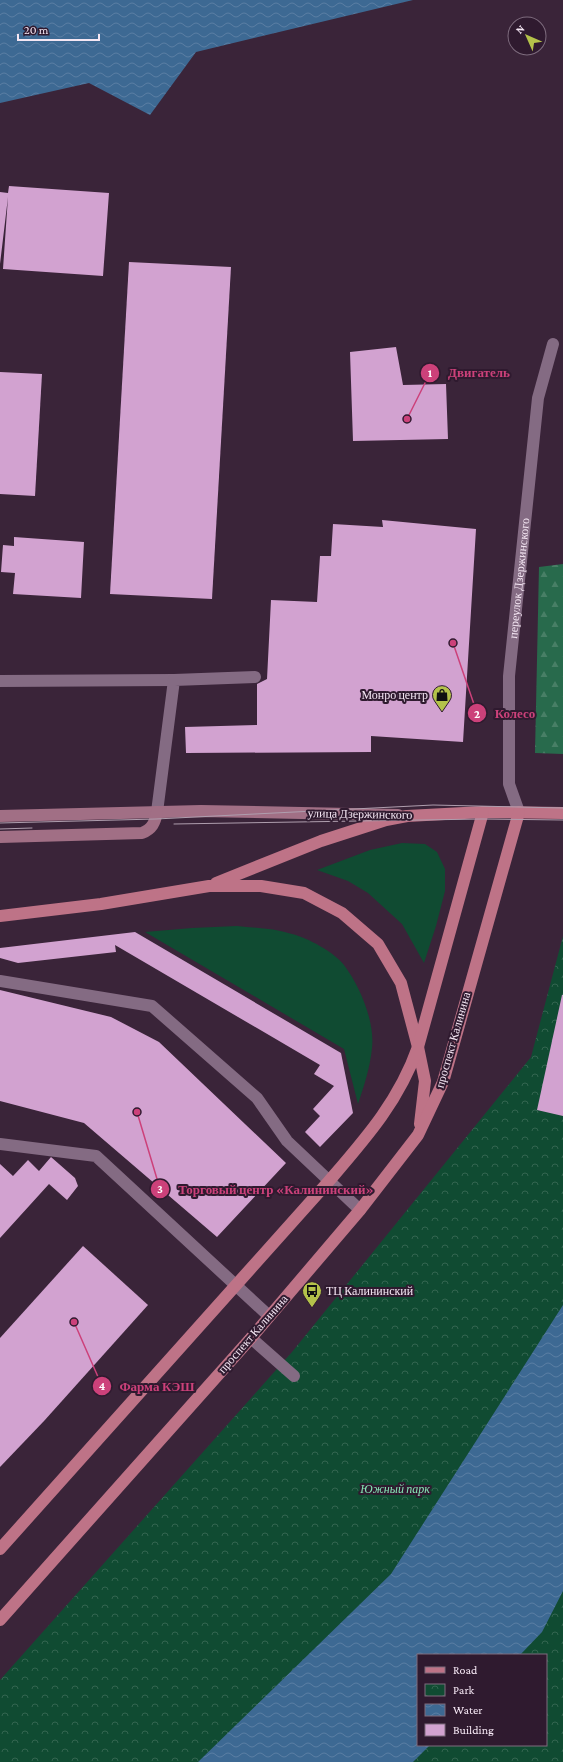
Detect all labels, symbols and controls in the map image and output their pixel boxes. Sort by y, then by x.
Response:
scale bar [18,16,99,42]
north arrow [507,16,547,56]
text: N [513,22,527,36]
text: 20 m [24,23,49,37]
callout: Двигатель [420,360,518,385]
text: Двигатель [448,365,510,380]
text: 1 [428,366,433,380]
street label: переулок Дзержинского [506,517,532,639]
shop icon: Монро центр [431,684,453,712]
place label: Монро центр [361,688,428,702]
callout: Колесо [467,701,543,726]
text: Колесо [495,706,535,721]
text: 2 [474,707,480,721]
street label: улица Дзержинского [308,806,412,822]
street label: проспект Калинина [433,990,474,1090]
callout: Торговый центр «Калининский» [150,1177,381,1202]
text: 3 [157,1182,163,1196]
text: Торговый центр «Калининский» [178,1182,374,1197]
bus stop icon: ТЦ Калининский [301,1280,323,1308]
place label: ТЦ Калининский [326,1284,414,1298]
street label: проспект Калинина [215,1291,291,1376]
callout: Фарма КЭШ [92,1374,203,1399]
text: 4 [99,1379,106,1393]
text: Фарма КЭШ [119,1379,195,1394]
park label: Южный парк [359,1482,430,1496]
legend [417,1654,547,1746]
text: Road [453,1663,478,1677]
text: Park [453,1683,475,1697]
text: Water [453,1703,483,1717]
text: Building [453,1723,494,1737]

